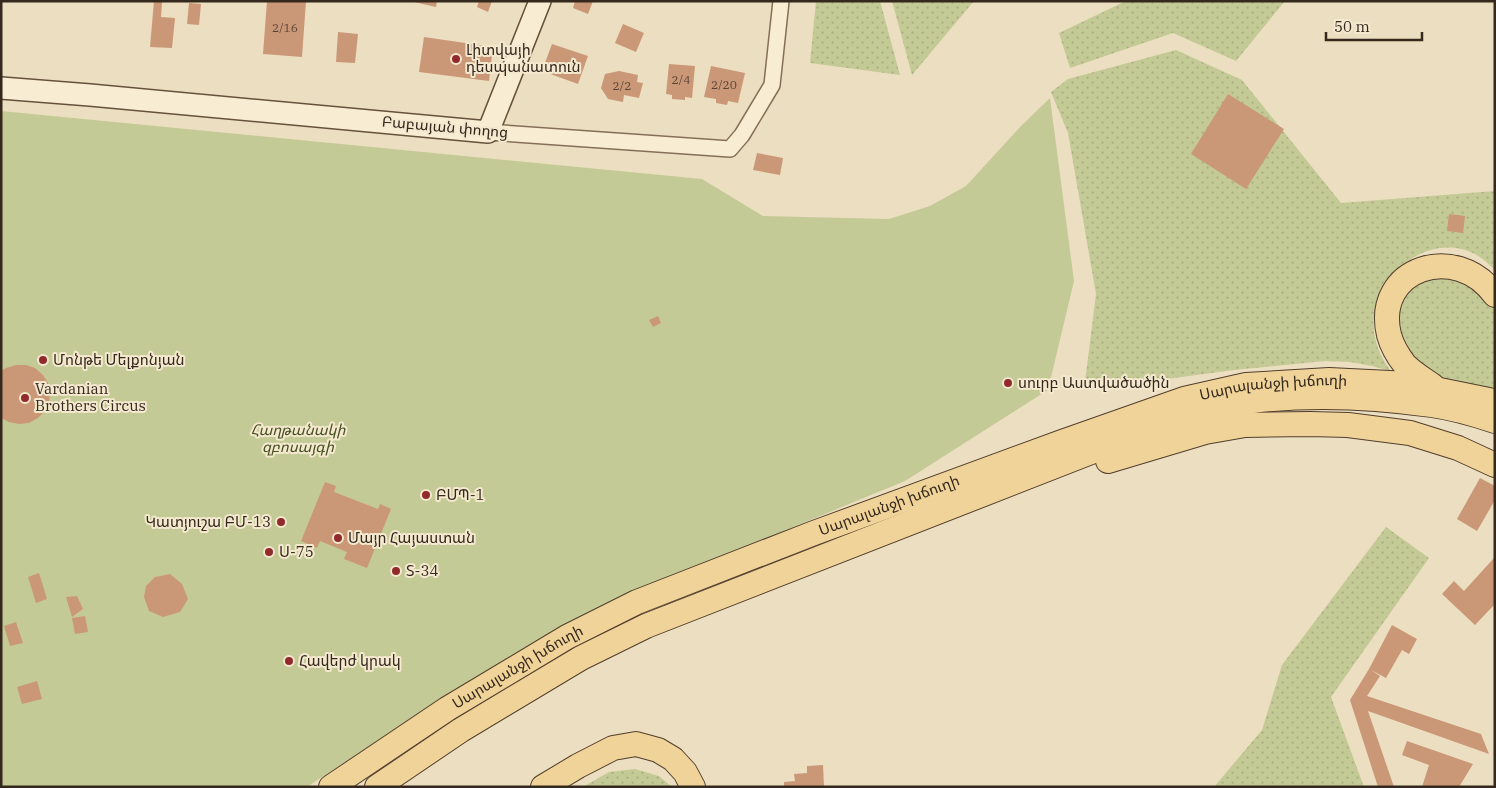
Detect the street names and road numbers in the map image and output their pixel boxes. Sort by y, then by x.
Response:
street label: Բաբայան փողոց [381,112,509,141]
street label: Սարալանջի խճուղի [1197,370,1348,404]
street label: Սարալանջի խճուղի [816,470,962,540]
street label: Սարալանջի խճուղի [449,621,586,713]

